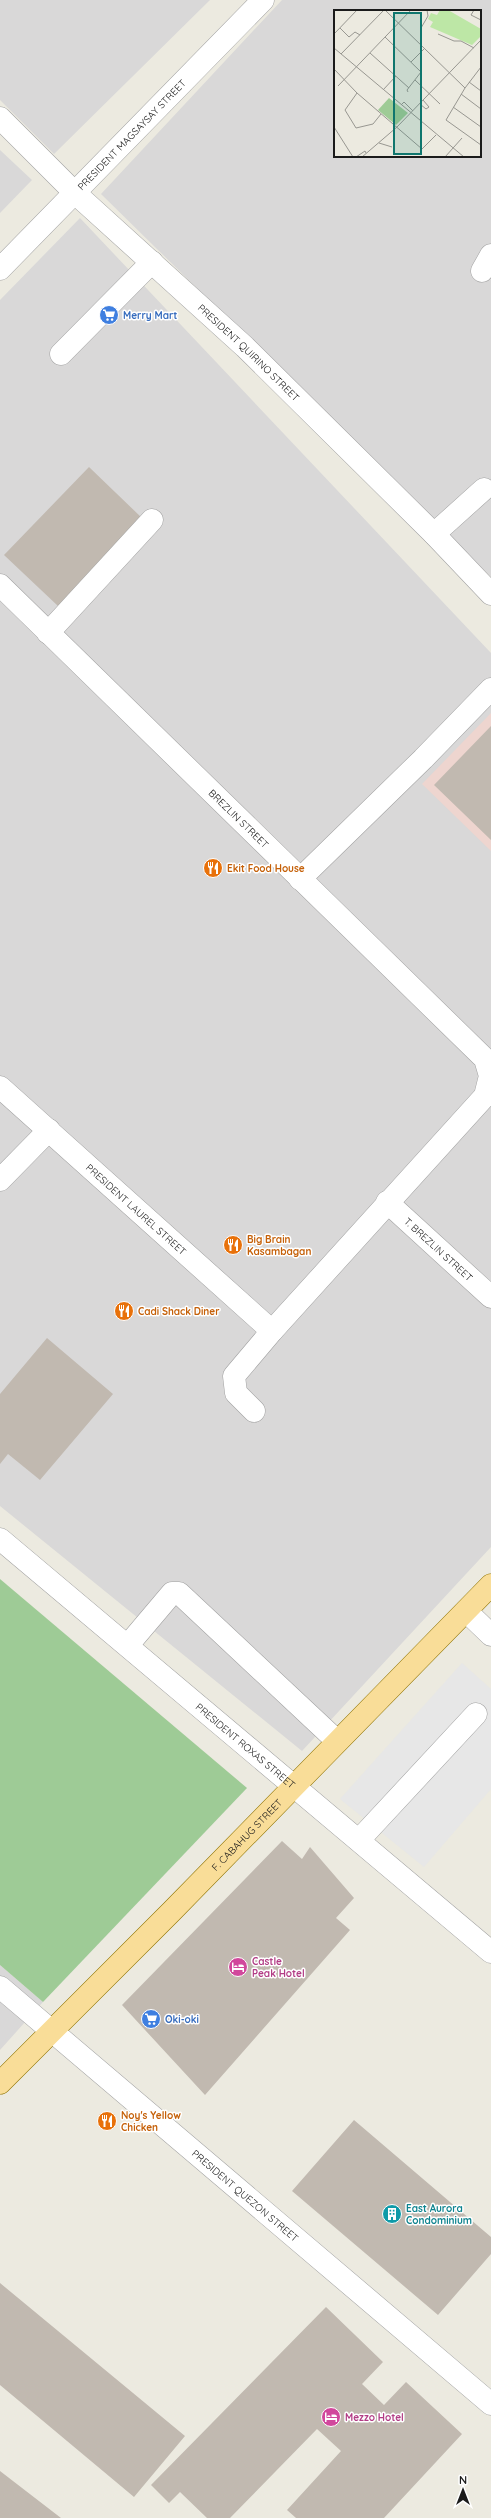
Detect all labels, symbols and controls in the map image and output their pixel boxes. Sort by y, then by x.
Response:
inset map [334,10,481,157]
street label: PRESIDENT MAGSAYSAY STREET [75,77,189,193]
street label: PRESIDENT QUIRINO STREET [195,301,302,404]
supermarket icon: Merry Mart [98,304,120,326]
place label: Merry Mart [123,309,177,322]
street label: BREZLIN STREET [206,787,271,851]
restaurant icon: Ekit Food House [202,857,224,879]
place label: Ekit Food House [227,862,305,875]
street label: PRESIDENT LAUREL STREET [83,1161,189,1258]
street label: T. BREZLIN STREET [401,1215,475,1284]
place label: Big Brain Kasambagan [247,1233,311,1258]
restaurant icon: Big Brain Kasambagan [222,1234,244,1256]
restaurant icon: Cadi Shack Diner [113,1300,135,1322]
place label: Cadi Shack Diner [138,1305,220,1318]
street label: PRESIDENT ROXAS STREET [193,1700,298,1792]
street label: F. CABAHUG STREET [209,1796,285,1874]
place label: Castle Peak Hotel [252,1955,305,1980]
hotel icon: Castle Peak Hotel [227,1956,249,1978]
supermarket icon: Oki-oki [140,2008,162,2030]
place label: Oki-oki [165,2013,199,2026]
place label: Noy's Yellow Chicken [121,2109,181,2134]
restaurant icon: Noy's Yellow Chicken [96,2110,118,2132]
street label: PRESIDENT QUEZON STREET [189,2147,301,2245]
place label: East Aurora Condominium [406,2202,472,2227]
building icon: East Aurora Condominium [381,2203,403,2225]
hotel icon: Mezzo Hotel [320,2406,342,2428]
place label: Mezzo Hotel [345,2411,404,2424]
north arrow [443,2470,483,2510]
text: N [459,2473,467,2487]

